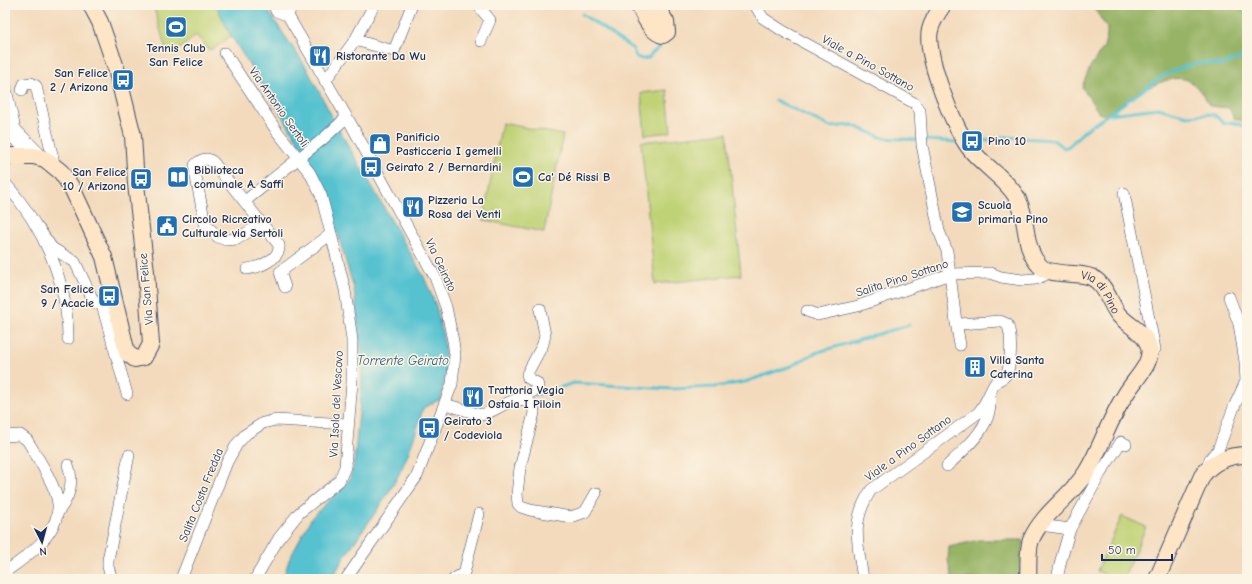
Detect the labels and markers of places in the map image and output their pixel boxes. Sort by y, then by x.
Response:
sports icon: Tennis Club San Felice [163,14,189,40]
place label: Tennis Club San Felice [146,41,206,69]
restaurant icon: Ristorante Da Wu [307,43,333,69]
place label: Ristorante Da Wu [336,49,426,63]
place label: San Felice 2 / Arizona [50,66,108,94]
bus stop icon: San Felice 2 / Arizona [110,67,136,93]
bus stop icon: Pino 10 [959,128,985,154]
place label: Panificio Pasticceria I gemelli [396,130,502,158]
shop icon: Panificio Pasticceria I gemelli [367,131,393,157]
place label: Pino 10 [988,134,1026,148]
bus stop icon: Geirato 2 / Bernardini [358,154,384,180]
place label: Geirato 2 / Bernardini [386,160,502,174]
place label: Biblioteca comunale A. Saffi [194,163,284,191]
library icon: Biblioteca comunale A. Saffi [165,164,191,190]
sports icon: Ca' Dé Rissi B [510,164,536,190]
place label: San Felice 10 / Arizona [62,165,126,193]
bus stop icon: San Felice 10 / Arizona [128,166,154,192]
place label: Ca' Dé Rissi B [538,170,610,184]
place label: Pizzeria La Rosa dei Venti [428,193,501,221]
restaurant icon: Pizzeria La Rosa dei Venti [400,194,426,220]
place label: Scuola primaria Pino [978,198,1048,226]
school or university icon: Scuola primaria Pino [949,199,975,225]
place label: Circolo Ricreativo Culturale via Sertoli [182,212,283,240]
public building icon: Circolo Ricreativo Culturale via Sertoli [154,213,180,239]
place label: San Felice 9 / Acacie [40,282,94,310]
bus stop icon: San Felice 9 / Acacie [96,283,122,309]
place label: Villa Santa Caterina [990,353,1044,381]
building icon: Villa Santa Caterina [962,354,988,380]
place label: Trattoria Vegia Ostaia I Piloin [488,383,564,411]
restaurant icon: Trattoria Vegia Ostaia I Piloin [460,384,486,410]
place label: Geirato 3 / Codeviola [444,414,502,442]
bus stop icon: Geirato 3 / Codeviola [416,415,442,441]

